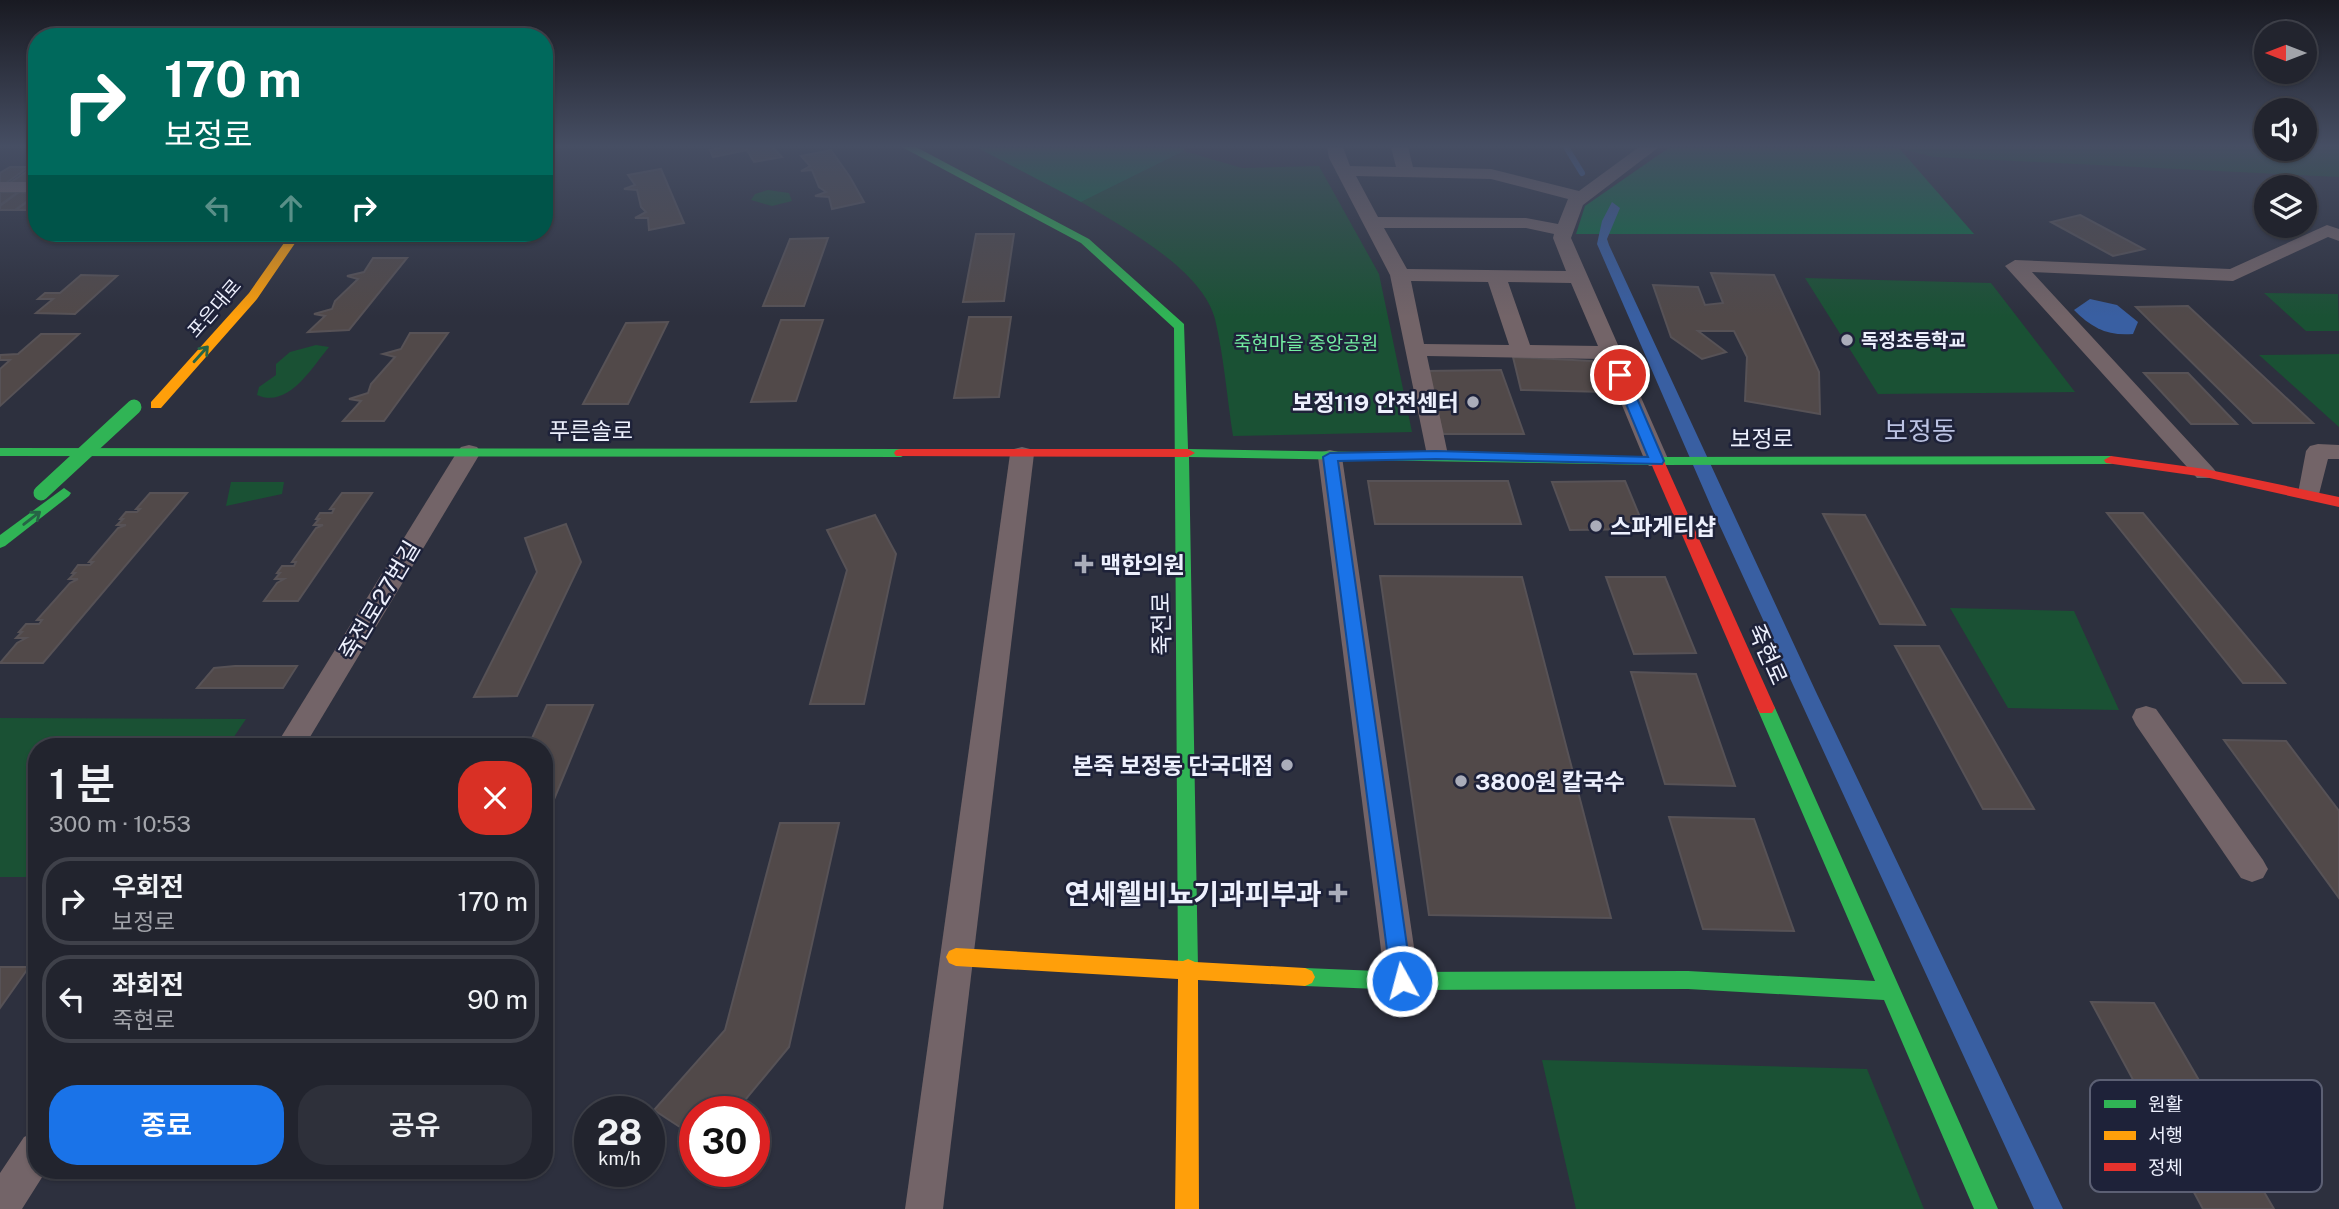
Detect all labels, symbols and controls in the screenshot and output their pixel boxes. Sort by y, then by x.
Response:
north arrow [2254,21,2317,84]
map controls [2254,21,2317,238]
text: 170 m [164,50,302,108]
icon: right [49,56,140,147]
button: sound [2254,98,2317,161]
text: 보정로 [164,116,252,153]
button: layers [2254,175,2317,238]
icon: left [199,189,237,227]
icon: ahead [272,189,310,227]
icon: right [345,189,383,227]
street label: 포은대로 [183,274,245,342]
place label: 독정초등학교 [1861,329,1966,351]
park label: 죽현마을 중앙공원 [1234,332,1378,354]
marker: 독정초등학교 [1839,332,1855,348]
pin [1590,345,1650,405]
one-way arrow [193,346,210,363]
icon: arrive [1601,356,1639,394]
place label: 보정119 안전센터 [1292,389,1459,416]
marker: 보정119 안전센터 [1465,394,1481,410]
district label: 보정동 [1884,415,1956,446]
street label: 푸른솔로 [549,417,633,444]
street label: 보정로 [1730,425,1794,452]
one-way arrow [22,511,41,526]
place label: 스파게티샵 [1610,513,1716,540]
marker: 스파게티샵 [1588,518,1604,534]
street label: 죽전로27번길 [333,536,425,664]
place label: 맥한의원 [1100,551,1185,578]
marker: 맥한의원 [1074,554,1094,574]
street label: 죽전로 [1147,592,1175,656]
street label: 죽현로 [1743,620,1793,688]
place label: 본죽 보정동 단국대점 [1072,752,1273,779]
marker: 본죽 보정동 단국대점 [1279,757,1295,773]
text: 1 분 [49,759,115,808]
button: close [458,761,532,835]
place label: 3800원 칼국수 [1475,768,1625,795]
marker: 3800원 칼국수 [1453,773,1469,789]
text: 300 m · 10:53 [49,810,191,837]
text: 우회전 [112,871,184,902]
place label: 연세웰비뇨기과피부과 [1064,877,1322,910]
icon: right [53,882,91,920]
marker: 연세웰비뇨기과피부과 [1328,883,1348,903]
text: 170 m [458,886,528,917]
text: 보정로 [112,908,175,935]
position arrow [1365,944,1439,1018]
text: 좌회전 [112,969,184,1000]
icon: left [53,980,91,1018]
text: 90 m [467,984,528,1015]
text: 죽현로 [112,1006,175,1033]
legend [2090,1080,2322,1192]
button: 종료 [49,1085,284,1165]
button: 공유 [298,1085,532,1165]
text: 원활 [2148,1093,2183,1115]
speed limit sign: 30 [679,1096,770,1187]
text: 28 [597,1112,642,1153]
text: 서행 [2148,1124,2183,1146]
text: km/h [598,1148,641,1169]
text: 정체 [2148,1156,2183,1178]

